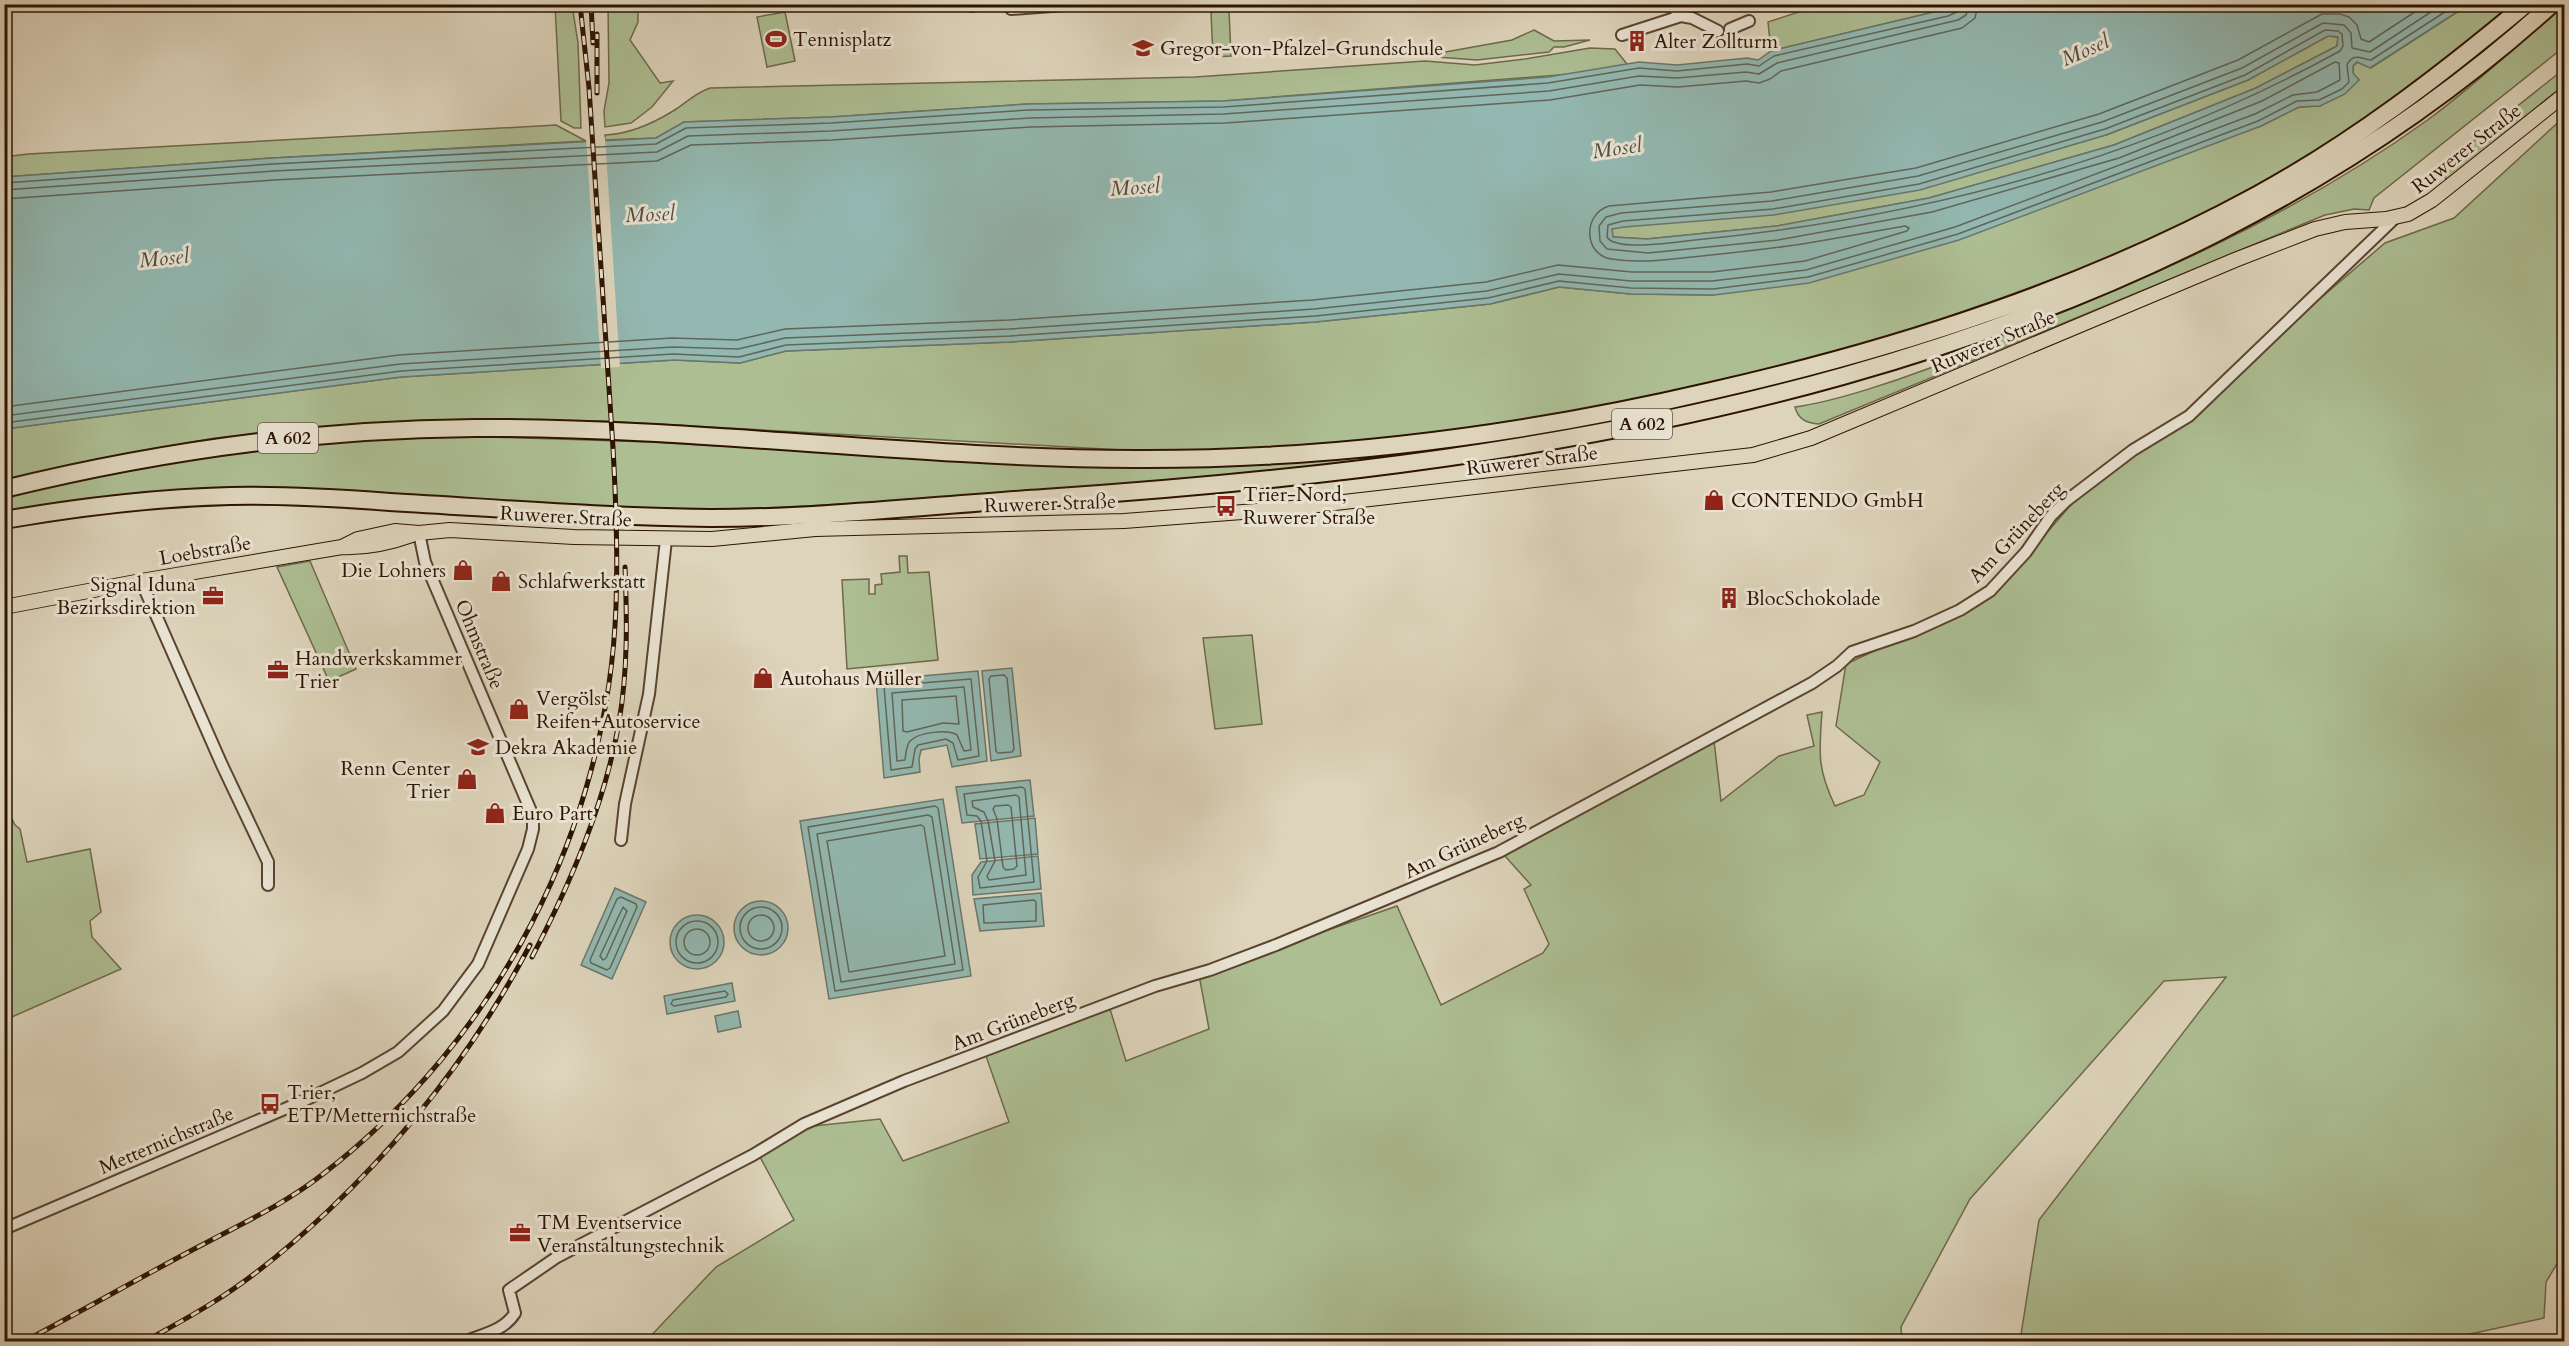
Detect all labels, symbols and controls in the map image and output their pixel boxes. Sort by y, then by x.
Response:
place label: Tennisplatz [793,26,891,53]
sports icon: Tennisplatz [764,27,788,51]
water label: Mosel [2056,27,2115,74]
place label: Alter Zollturm [1654,28,1778,55]
building icon: Alter Zollturm [1625,29,1649,53]
place label: Gregor-von-Pfalzel-Grundschule [1160,35,1443,62]
school or university icon: Gregor-von-Pfalzel-Grundschule [1131,36,1155,60]
street label: Ruwerer Straße [2406,97,2527,200]
water label: Mosel [1590,130,1645,166]
water label: Mosel [1109,171,1162,204]
water label: Mosel [624,199,677,230]
water label: Mosel [138,241,192,276]
street label: Ruwerer Straße [1927,303,2059,380]
road number: A 602 [1612,409,1672,439]
road number: A 602 [258,423,318,453]
street label: Ruwerer Straße [1465,439,1599,482]
street label: Am Grüneberg [1962,475,2071,589]
place label: Trier-Nord, Ruwerer Straße [1243,481,1375,531]
place label: CONTENDO GmbH [1731,487,1924,514]
street label: Ruwerer Straße [983,488,1117,519]
shop icon: CONTENDO GmbH [1702,488,1726,512]
bus stop icon: Trier-Nord, Ruwerer Straße [1214,494,1238,518]
street label: Ruwerer Straße [499,500,633,533]
street label: Loebstraße [157,529,253,572]
place label: Die Lohners [341,557,446,584]
shop icon: Die Lohners [451,558,475,582]
place label: Schlafwerkstatt [518,568,646,595]
shop icon: Schlafwerkstatt [489,569,513,593]
place label: Signal Iduna Bezirksdirektion [57,571,197,621]
office icon: Signal Iduna Bezirksdirektion [201,584,225,608]
place label: BlocSchokolade [1746,585,1881,612]
building icon: BlocSchokolade [1717,586,1741,610]
street label: Ohmstraße [449,595,511,693]
place label: Handwerkskammer Trier [295,645,462,695]
office icon: Handwerkskammer Trier [266,658,290,682]
place label: Autohaus Müller [780,665,922,692]
shop icon: Autohaus Müller [751,666,775,690]
place label: Vergölst Reifen+Autoservice [536,685,701,735]
shop icon: Vergölst Reifen+Autoservice [507,697,531,721]
place label: Dekra Akademie [495,734,637,761]
school or university icon: Dekra Akademie [466,735,490,759]
place label: Renn Center Trier [341,755,451,805]
shop icon: Renn Center Trier [455,767,479,791]
place label: Euro Part [512,800,594,827]
shop icon: Euro Part [483,801,507,825]
street label: Am Grüneberg [1400,806,1529,885]
street label: Am Grüneberg [948,985,1079,1057]
place label: Trier, ETP/Metternichstraße [287,1079,476,1129]
bus stop icon: Trier, ETP/Metternichstraße [258,1092,282,1116]
street label: Metternichstraße [95,1100,238,1181]
place label: TM Eventservice Veranstaltungstechnik [537,1209,725,1259]
office icon: TM Eventservice Veranstaltungstechnik [508,1221,532,1245]

